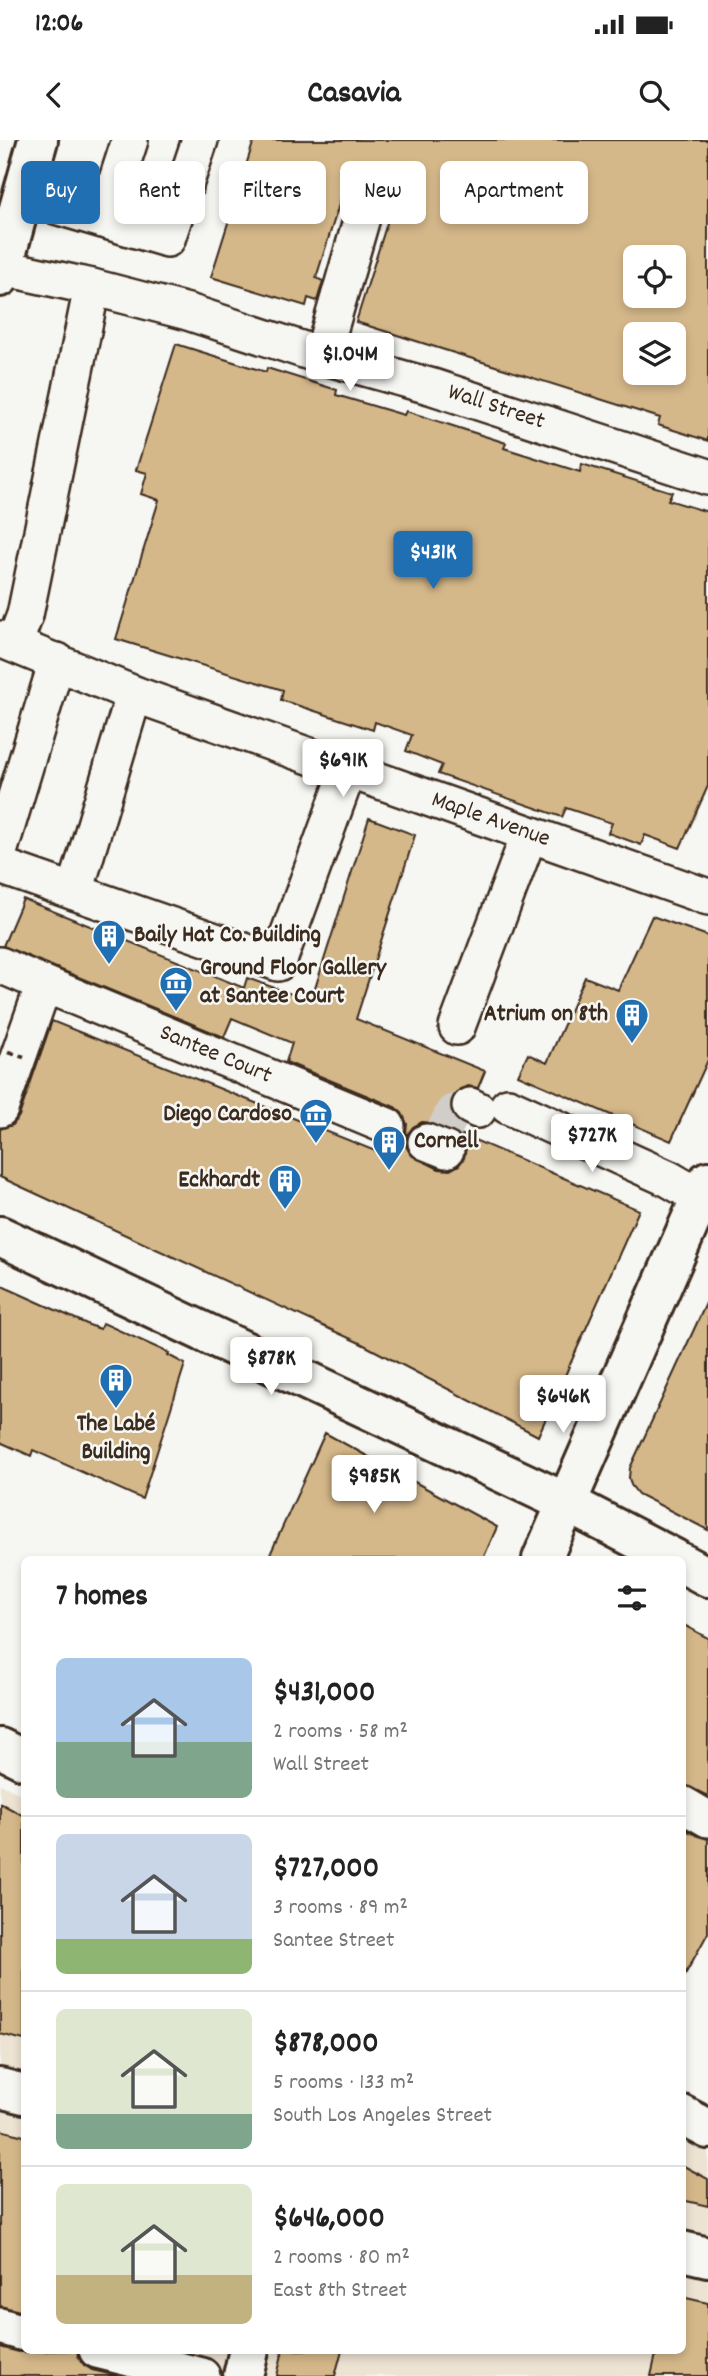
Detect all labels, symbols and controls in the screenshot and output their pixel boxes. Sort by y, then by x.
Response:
text: 12:06 [35,6,83,43]
text: Casavia [307,72,401,118]
icon: back [35,76,73,114]
icon: search [635,76,673,114]
chip: Buy [21,161,100,224]
chip: Rent [114,161,205,224]
chip: Filters [219,161,326,224]
chip: New [340,161,426,224]
chip: Apartment [440,161,588,224]
map controls [623,245,686,385]
button: locate [623,245,686,308]
button: layers [623,322,686,385]
pin: $1.04M [293,334,407,393]
text: $1.04M [322,339,378,372]
street label: Wall Street [443,376,549,439]
pin: $431K [384,532,482,591]
text: $431K [409,537,457,570]
pin: $691K [294,740,392,799]
text: $691K [318,745,368,778]
street label: Maple Avenue [426,783,555,857]
building icon: Baily Hat Co. Building [90,917,128,966]
place label: Baily Hat Co. Building [134,919,321,953]
place label: Ground Floor Gallery at Santee Court [200,952,387,1014]
museum icon: Ground Floor Gallery at Santee Court [157,964,195,1013]
building icon: Atrium on 8th [613,996,651,1045]
place label: Atrium on 8th [484,998,608,1032]
street label: Santee Court [154,1016,277,1093]
museum icon: Diego Cardoso [297,1096,335,1145]
place label: Diego Cardoso [163,1098,292,1132]
pin: $727K [543,1114,641,1174]
text: $727K [567,1120,617,1153]
building icon: Cornell [370,1123,408,1172]
place label: Cornell [414,1125,479,1159]
building icon: Eckhardt [266,1162,304,1211]
place label: Eckhardt [178,1164,260,1198]
pin: $878K [222,1338,320,1397]
text: $878K [246,1343,296,1376]
building icon: The Labé Building [97,1361,135,1410]
pin: $646K [514,1376,612,1435]
text: $646K [536,1381,590,1414]
place label: The Labé Building [77,1408,155,1470]
pin: $985K [325,1456,423,1515]
text: $985K [348,1461,400,1494]
text: 7 homes [56,1577,148,1620]
icon: filters [613,1579,651,1617]
text: $431,000 [273,1673,375,1716]
icon: home [112,1686,196,1770]
text: 2 rooms · 58 m² [273,1716,408,1749]
text: Wall Street [273,1749,369,1782]
text: $727,000 [273,1849,379,1892]
icon: home [112,1862,196,1946]
text: 3 rooms · 89 m² [273,1892,408,1925]
text: Santee Street [273,1925,394,1958]
text: $878,000 [273,2024,379,2067]
icon: home [112,2037,196,2121]
text: 5 rooms · 133 m² [273,2067,414,2100]
text: South Los Angeles Street [273,2100,492,2133]
text: $646,000 [273,2199,385,2242]
icon: home [112,2212,196,2296]
text: 2 rooms · 80 m² [273,2242,410,2275]
text: East 8th Street [273,2275,407,2308]

